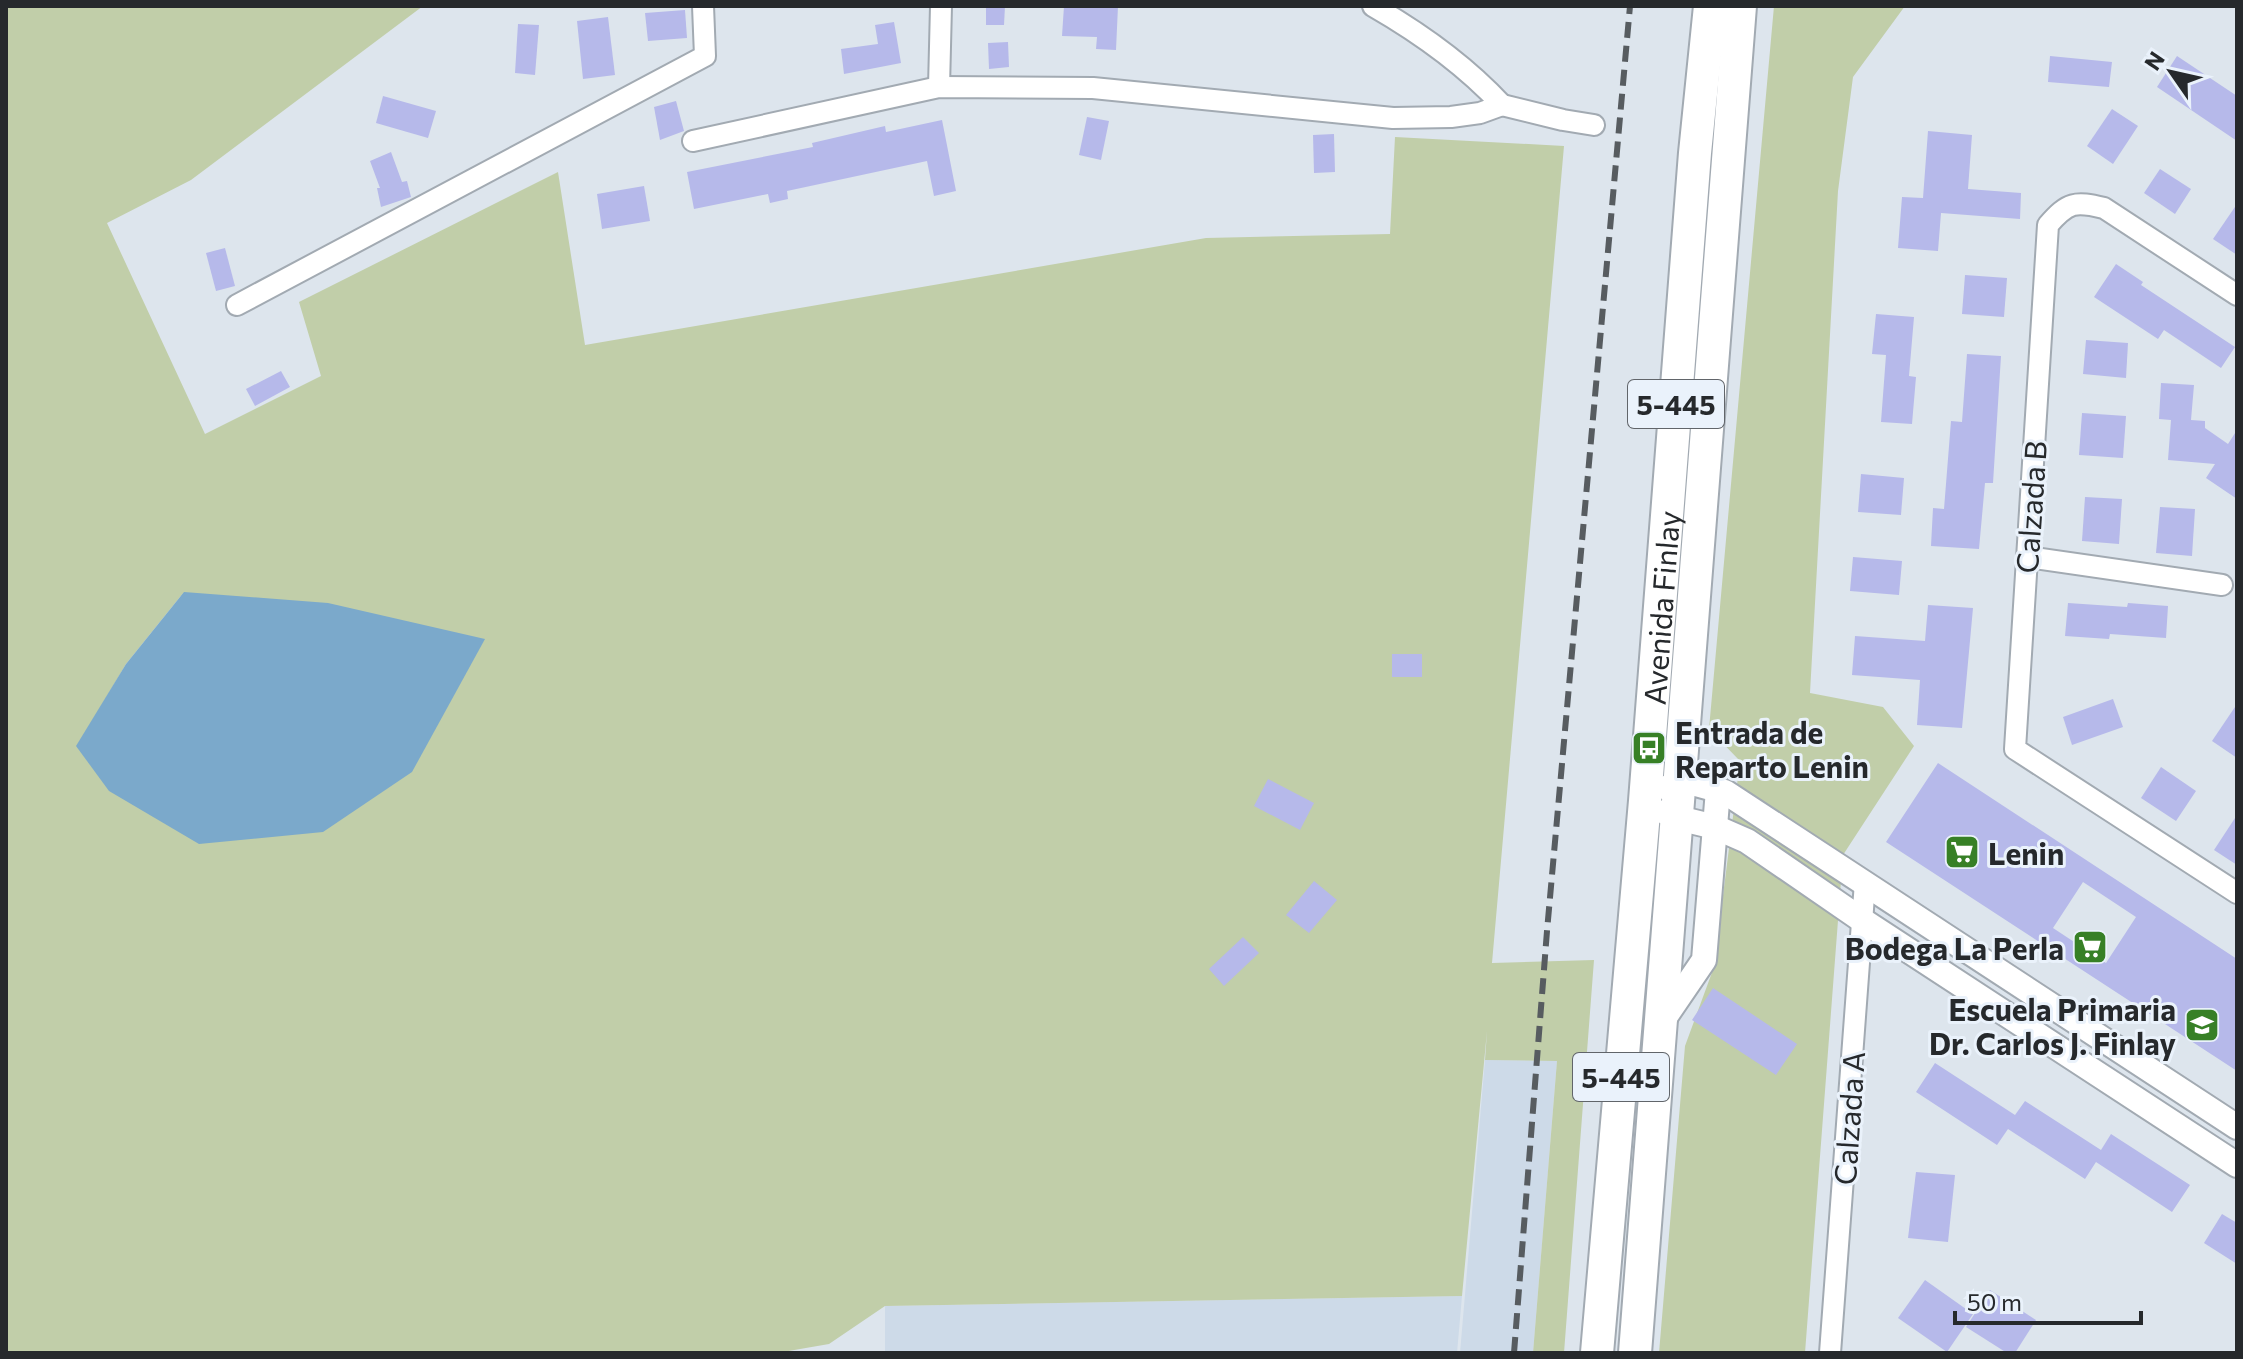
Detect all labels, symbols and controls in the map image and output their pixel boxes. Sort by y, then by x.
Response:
north arrow [2131,32,2211,112]
text: N [2138,46,2170,75]
road number: 5-445 [1628,380,1724,428]
street label: Calzada B [2007,440,2053,574]
street label: Avenida Finlay [1634,509,1686,706]
place label: Entrada de Reparto Lenin [1675,713,1869,784]
bus stop icon: Entrada de Reparto Lenin [1630,729,1668,767]
supermarket icon: Lenin [1943,833,1981,871]
place label: Lenin [1988,834,2064,871]
supermarket icon: Bodega La Perla [2071,928,2109,966]
place label: Bodega La Perla [1845,929,2064,966]
place label: Escuela Primaria Dr. Carlos J. Finlay [1929,990,2177,1061]
school or university icon: Escuela Primaria Dr. Carlos J. Finlay [2183,1006,2221,1044]
street label: Calzada A [1825,1050,1871,1186]
road number: 5-445 [1573,1053,1669,1101]
scale bar [1955,1275,2141,1325]
text: 50 m [1967,1287,2022,1316]

